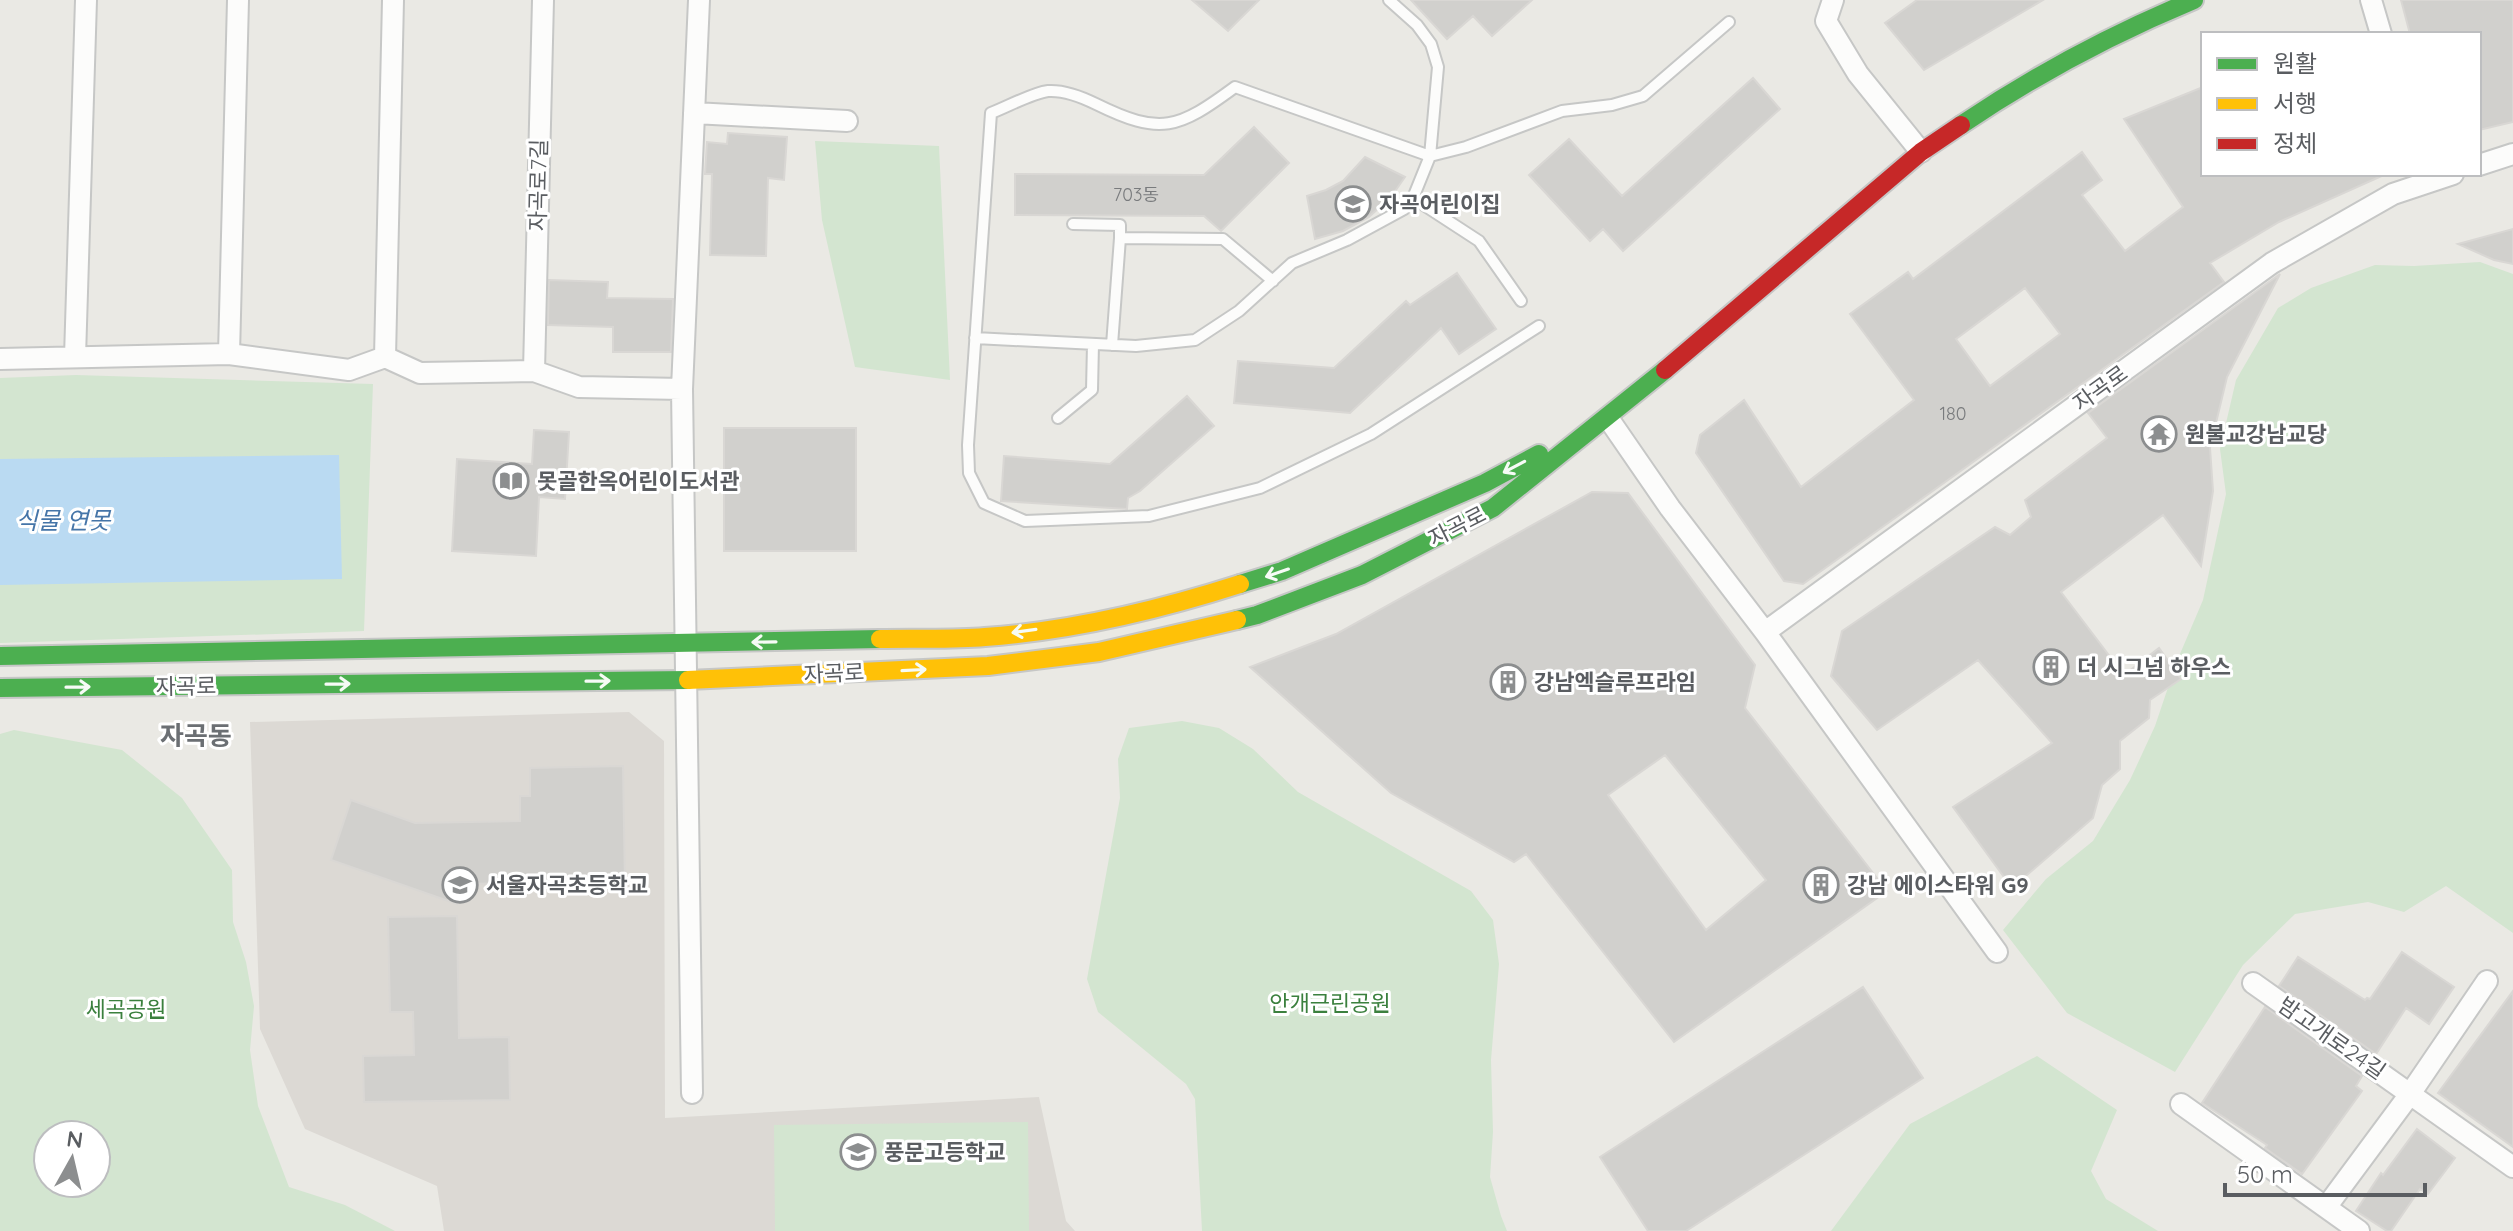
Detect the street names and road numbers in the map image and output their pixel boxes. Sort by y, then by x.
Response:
street label: 자곡로7길 [523,139,553,231]
street label: 자곡로 [2067,359,2133,417]
street label: 자곡로 [1424,500,1490,552]
street label: 자곡로 [803,657,865,689]
street label: 자곡로 [155,671,217,701]
street label: 밤고개로24길 [2273,991,2391,1085]

